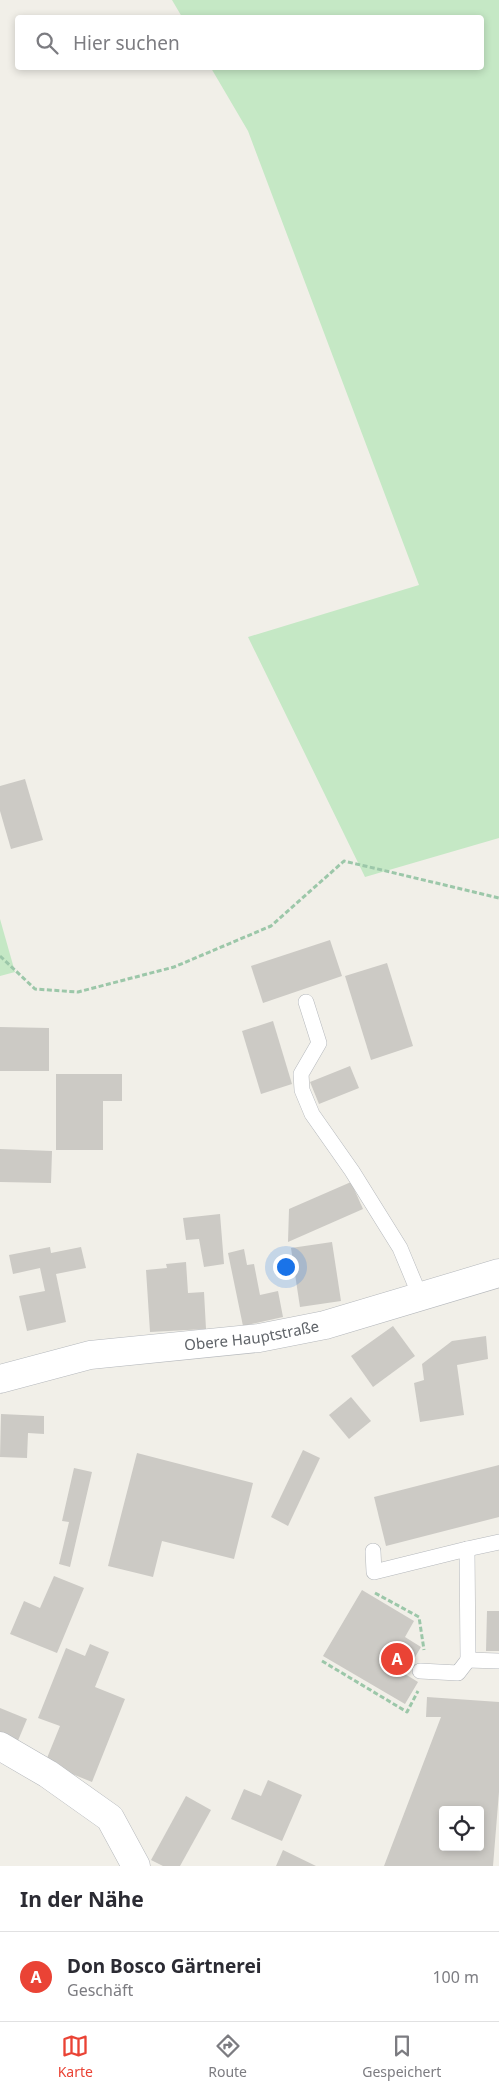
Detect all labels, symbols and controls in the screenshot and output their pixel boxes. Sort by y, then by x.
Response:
search box [15,15,484,70]
icon: search [33,29,61,57]
text: Hier suchen [73,30,180,56]
your location [273,1254,299,1280]
street label: Obere Hauptstraße [183,1315,321,1354]
pin: A [381,1640,413,1678]
map controls [439,1806,484,1851]
button: locate [439,1806,484,1851]
text: In der Nähe [20,1885,144,1913]
text: Don Bosco Gärtnerei [67,1953,261,1979]
text: A [30,1966,42,1988]
text: 100 m [432,1966,479,1988]
text: Geschäft [67,1979,133,2001]
tab: Karte [58,2032,93,2081]
tab: Route [208,2032,247,2081]
tab: Gespeichert [362,2032,441,2081]

